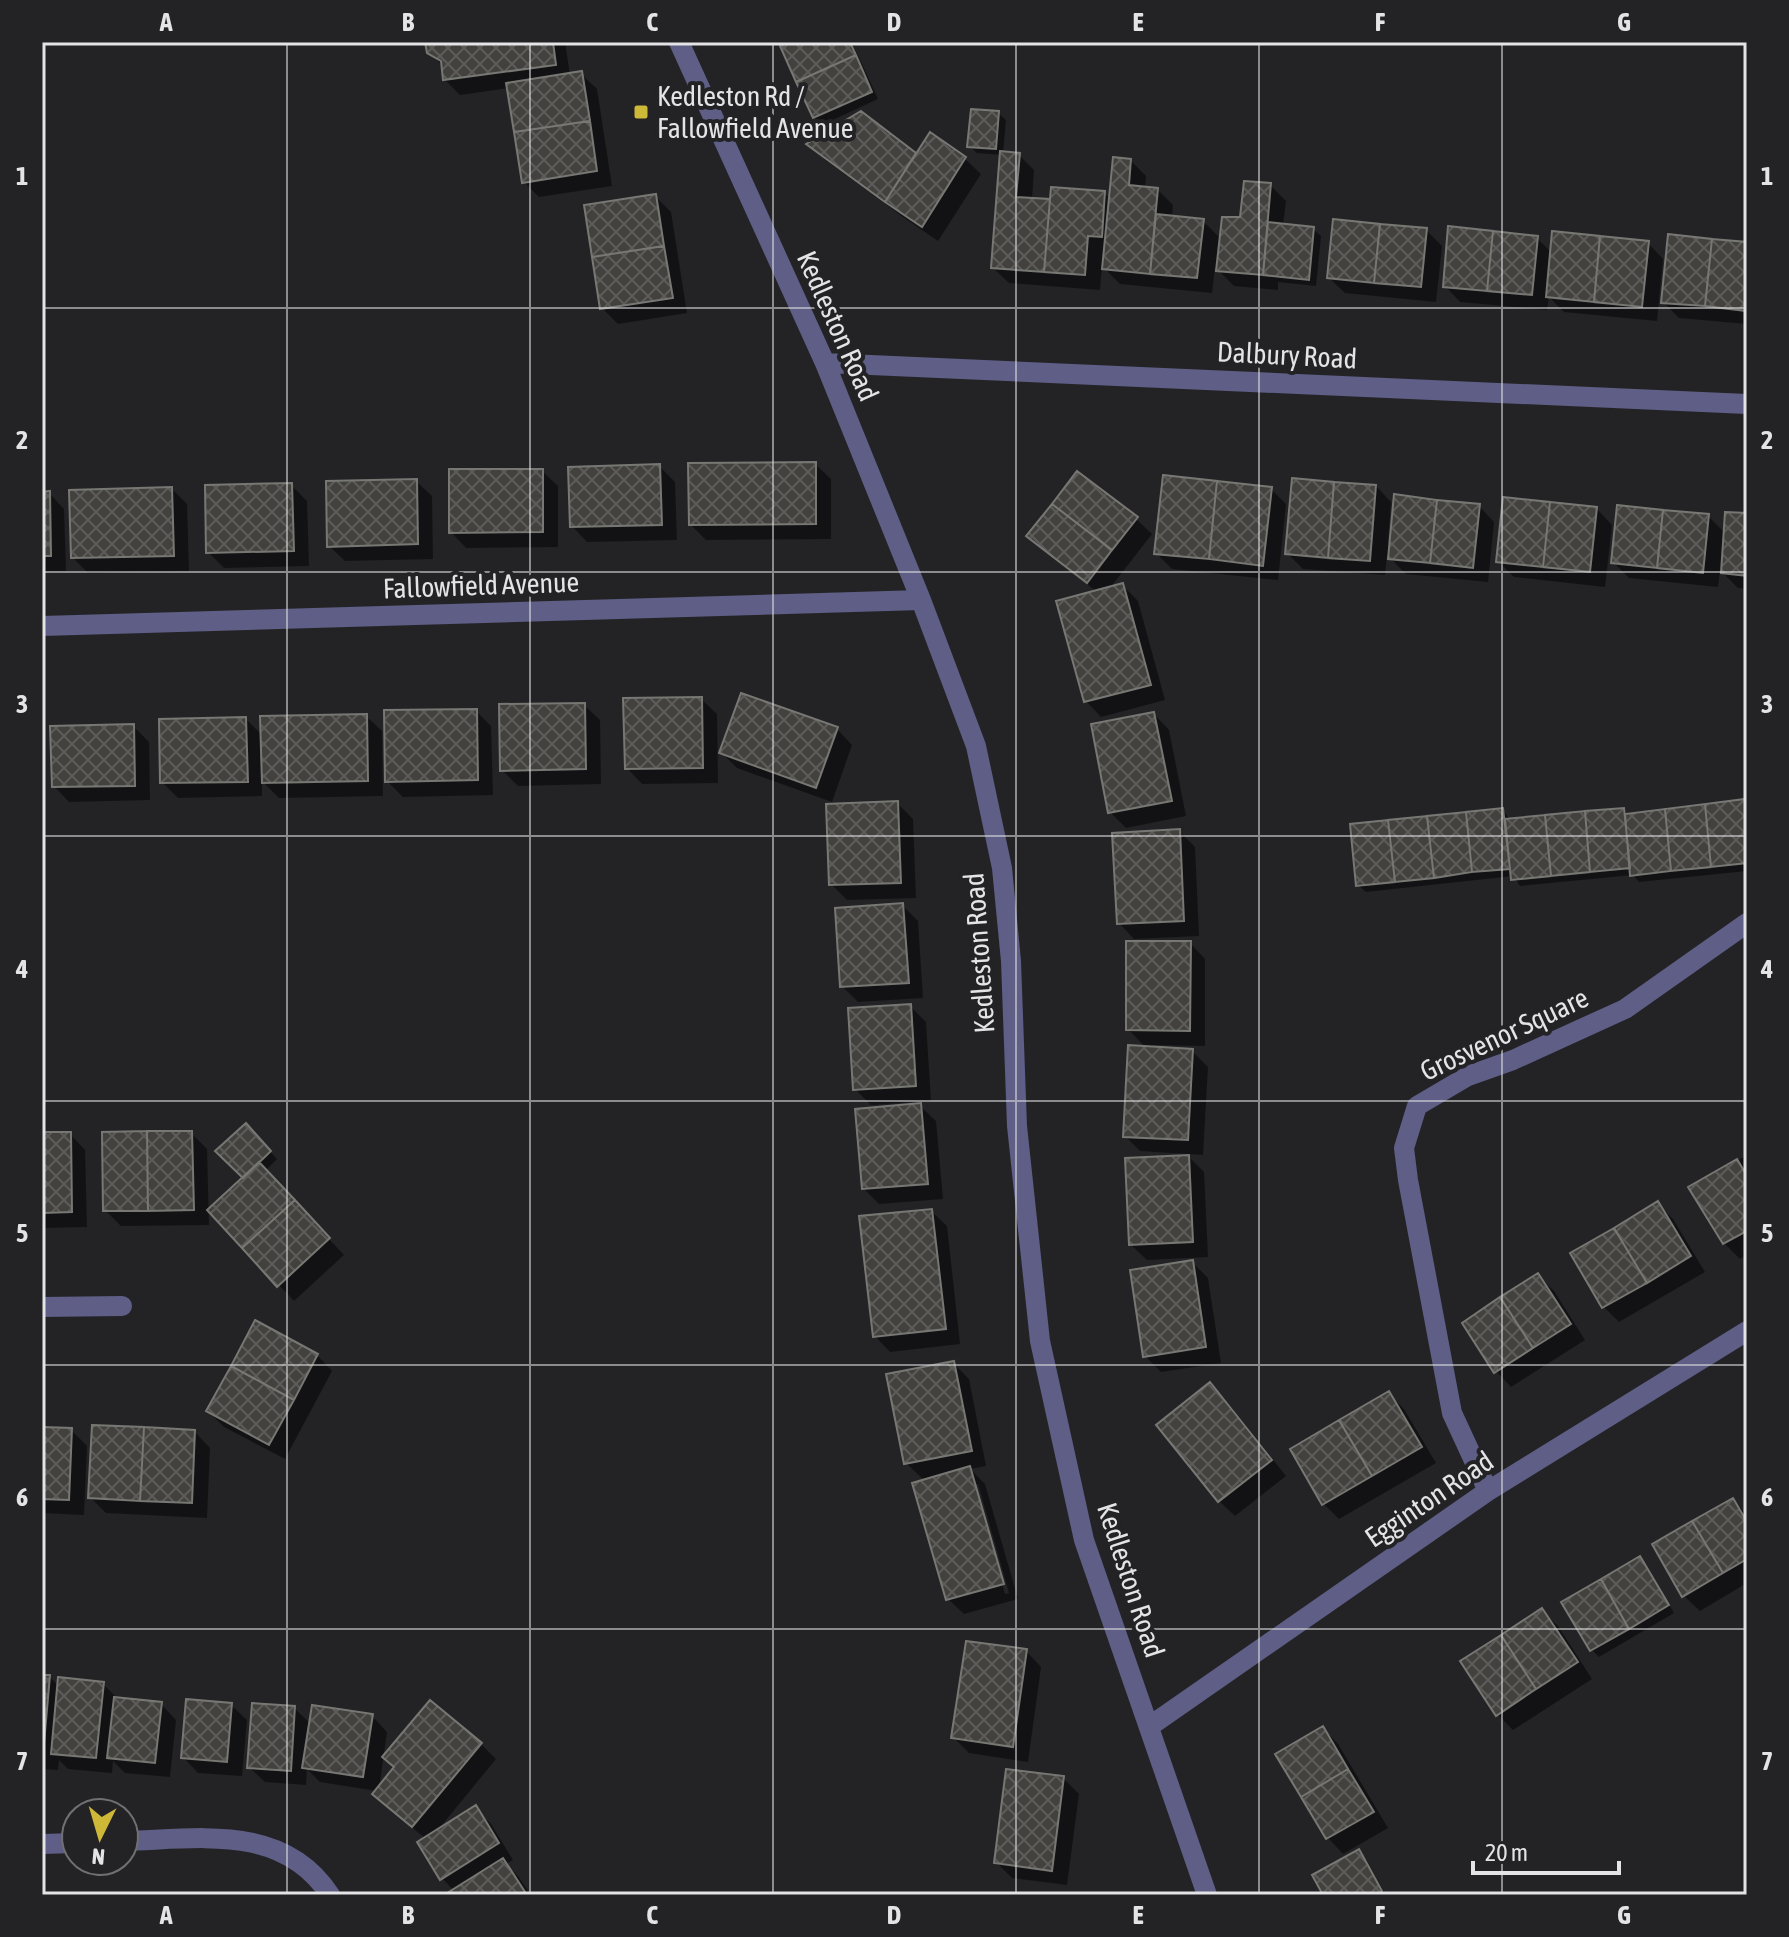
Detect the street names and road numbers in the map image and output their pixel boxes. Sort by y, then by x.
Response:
street label: Kedleston Road [791,246,885,406]
street label: Dalbury Road [1216,335,1358,375]
street label: Fallowfield Avenue [382,566,580,604]
street label: Kedleston Road [957,872,1001,1034]
street label: Grosvenor Square [1415,981,1593,1087]
street label: Egginton Road [1359,1445,1499,1553]
street label: Kedleston Road [1091,1499,1171,1661]

